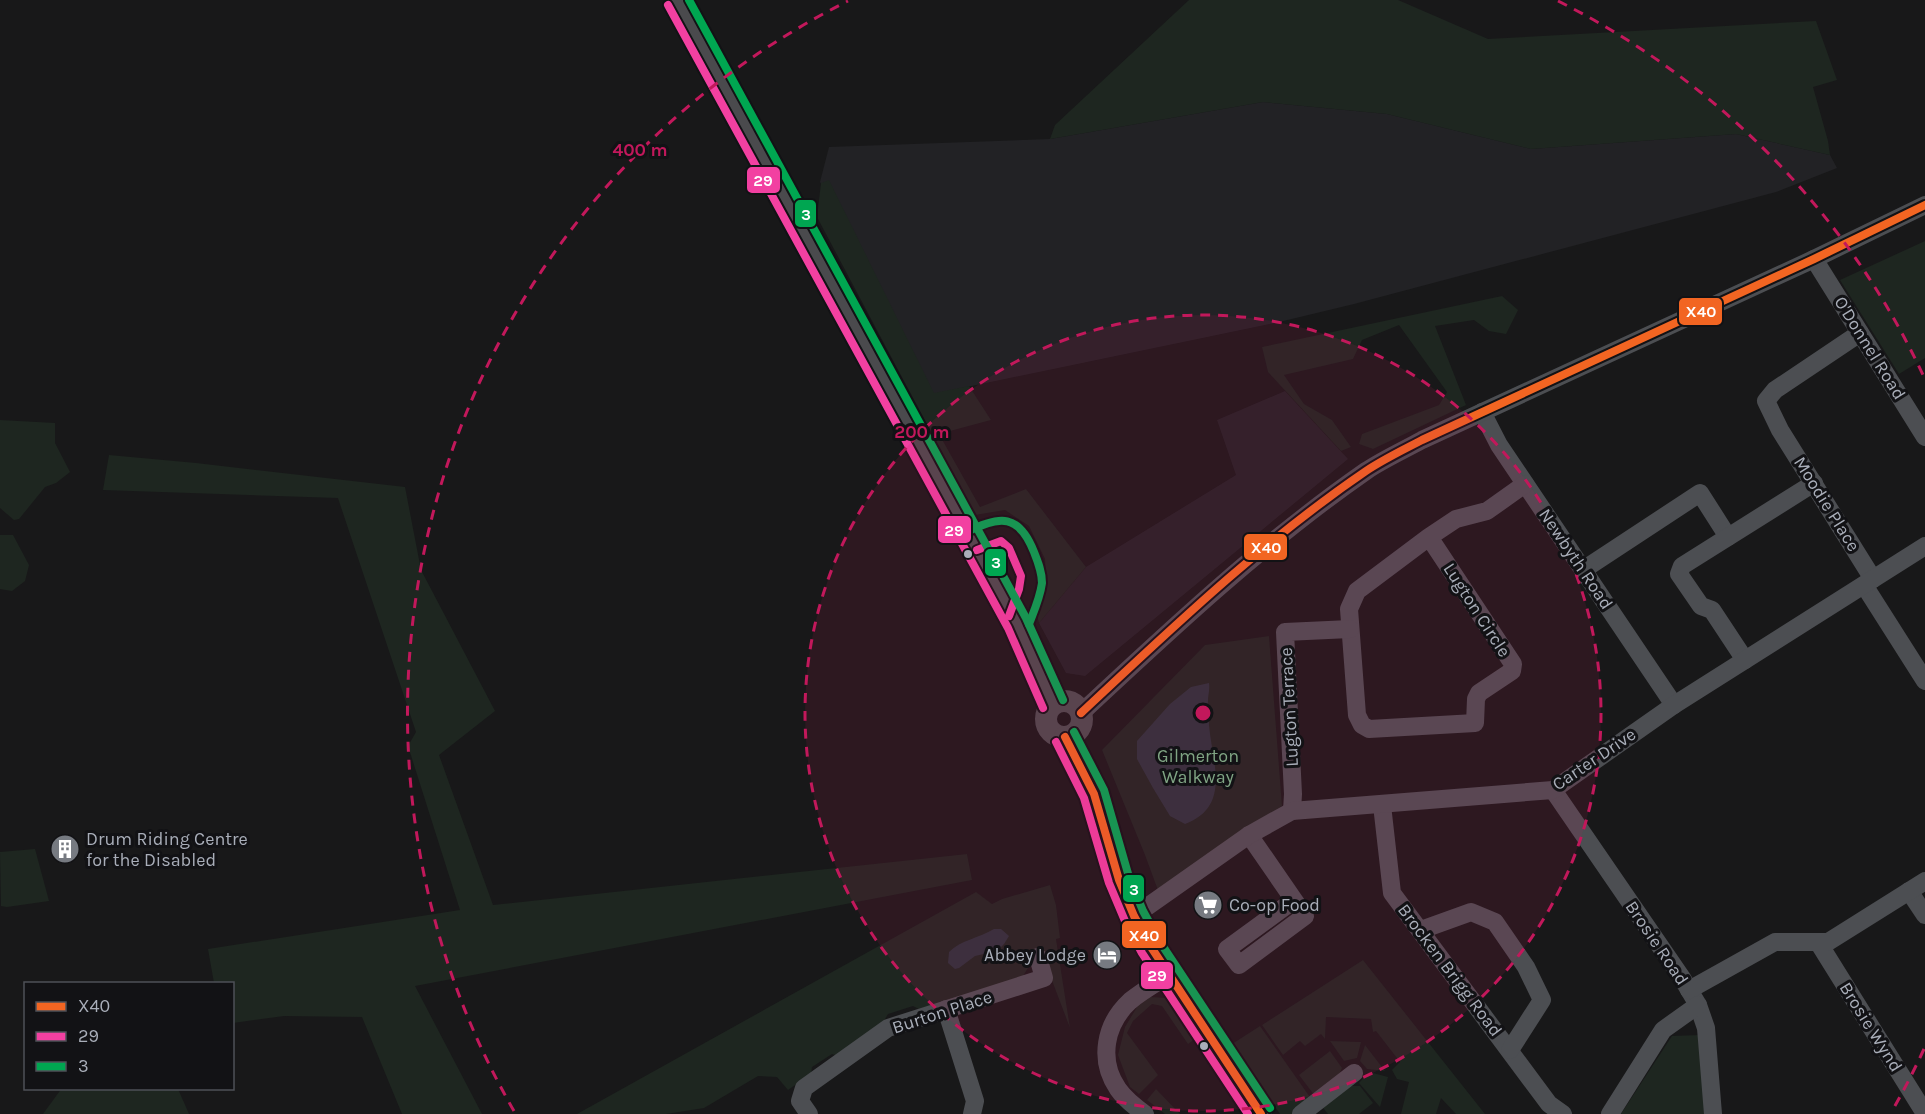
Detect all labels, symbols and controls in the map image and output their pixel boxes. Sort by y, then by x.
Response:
text: 400 m [612,139,668,161]
line badge: 29 [746,166,781,194]
text: 29 [753,171,773,190]
line badge: 3 [794,199,817,228]
text: 3 [801,205,811,224]
street label: O'Donnel Road [1830,292,1910,404]
line badge: X40 [1678,297,1723,326]
text: X40 [1686,302,1716,321]
text: 200 m [894,421,950,443]
street label: Moodie Place [1789,452,1865,556]
street label: Newbyth Road [1534,504,1618,614]
line badge: 29 [937,515,972,544]
text: 29 [944,521,964,540]
line badge: X40 [1243,533,1288,561]
text: X40 [1251,538,1281,557]
unlabelled marker [962,548,974,560]
line badge: 3 [984,548,1007,577]
text: 3 [991,553,1001,572]
street label: Lugton Circle [1438,559,1516,661]
street label: Lugton Terrace [1275,647,1303,767]
centre of rings [1193,703,1213,723]
street label: Carter Drive [1548,723,1640,795]
park label: Gilmerton Walkway [1157,745,1239,788]
place label: Drum Riding Centre for the Disabled [86,828,248,871]
building icon: Drum Riding Centre for the Disabled [49,833,81,865]
line badge: 3 [1122,874,1145,903]
text: 3 [1129,880,1139,899]
supermarket icon: Co-op Food [1192,889,1224,921]
place label: Co-op Food [1229,894,1320,916]
street label: Brosie Road [1621,897,1693,989]
street label: Brocken Brigg Road [1393,899,1507,1041]
line badge: X40 [1121,920,1167,949]
text: X40 [1129,926,1159,945]
hotel icon: Abbey Lodge [1091,939,1123,971]
place label: Abbey Lodge [984,944,1086,966]
line badge: 29 [1140,961,1174,990]
text: 29 [1147,966,1167,985]
street label: Brosie Wynd [1835,978,1907,1076]
legend [24,982,234,1090]
street label: Burton Place [889,986,995,1038]
text: X40 [78,995,110,1017]
text: 29 [78,1025,99,1047]
unlabelled marker [1198,1040,1210,1052]
text: 3 [78,1055,89,1077]

